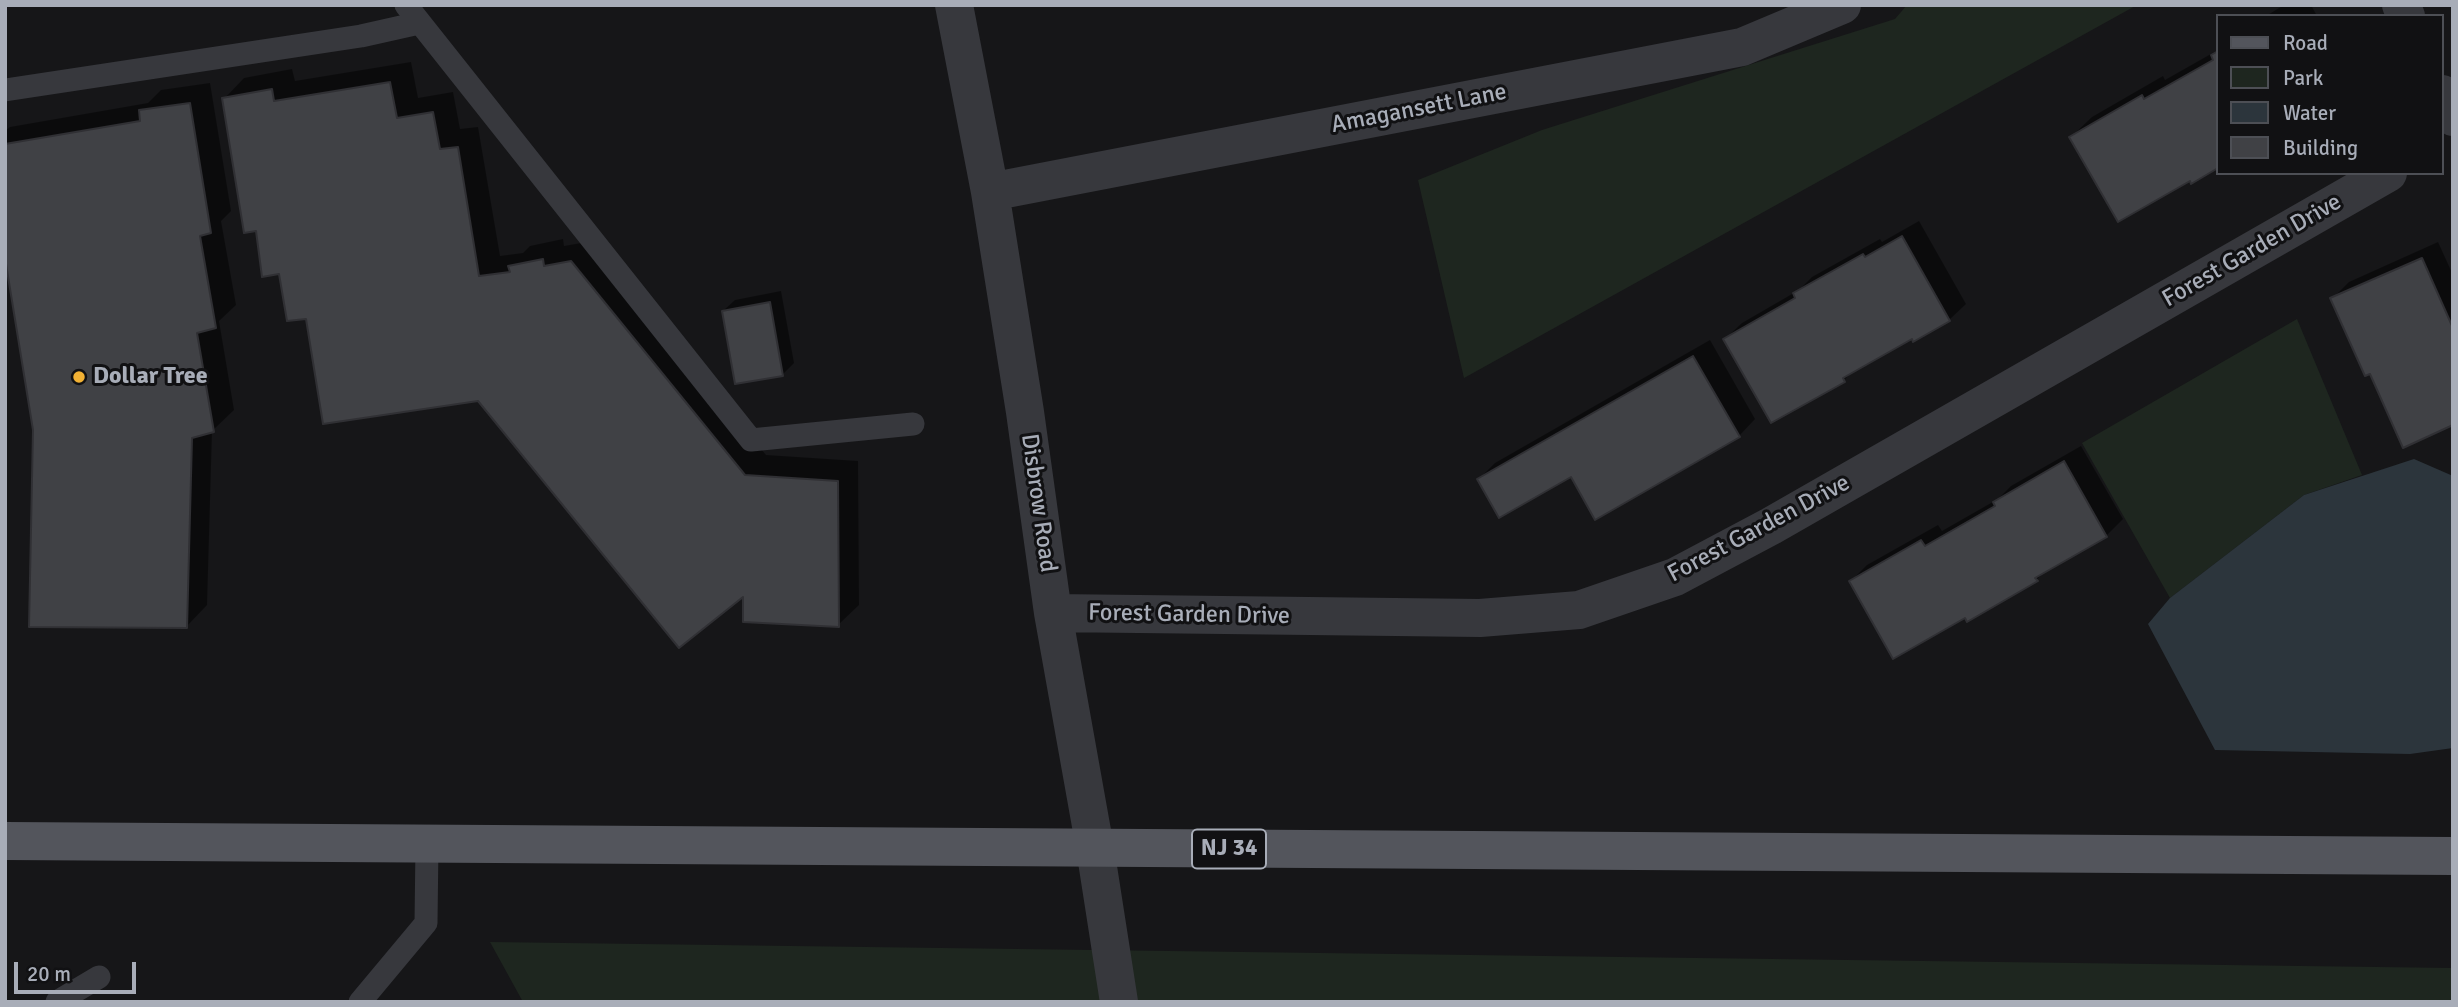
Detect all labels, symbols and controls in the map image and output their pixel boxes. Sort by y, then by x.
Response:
legend [2216,14,2444,175]
text: Road [2283,30,2328,56]
text: Park [2283,65,2323,91]
street label: Amagansett Lane [1329,78,1509,140]
text: Water [2283,100,2336,126]
text: Building [2283,135,2358,161]
street label: Forest Garden Drive [2157,188,2347,314]
place label: Dollar Tree [93,363,208,391]
marker: Dollar Tree [71,369,87,385]
street label: Disbrow Road [1014,432,1062,574]
street label: Forest Garden Drive [1663,469,1855,589]
street label: Forest Garden Drive [1088,599,1290,631]
road number: NJ 34 [1192,830,1266,869]
scale bar [18,948,140,992]
text: 20 m [27,961,71,987]

